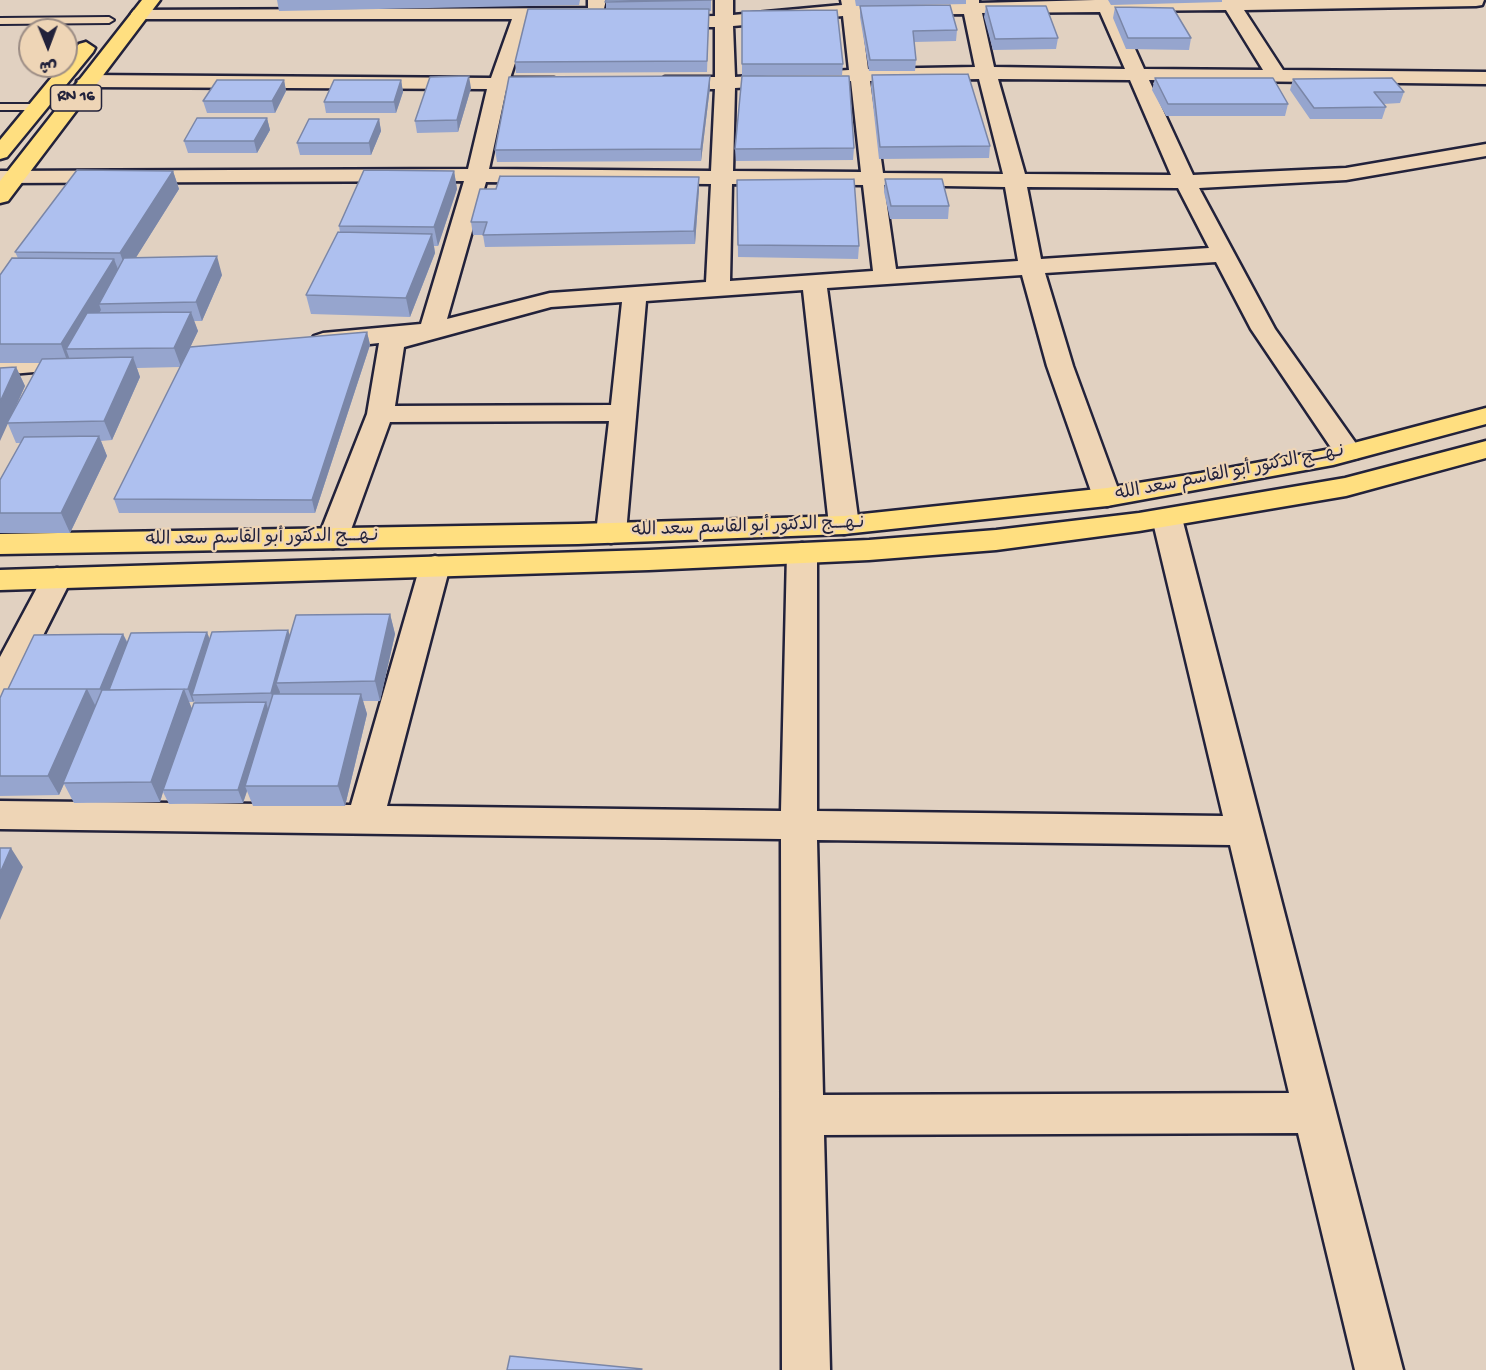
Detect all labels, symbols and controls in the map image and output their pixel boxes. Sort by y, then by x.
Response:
north arrow [18,18,78,78]
text: ش [39,55,57,74]
road number: RN 16 [50,85,101,111]
street label: نـهـــج الدكتور أبو القاسم سعد الله [1114,441,1346,507]
street label: نـهـــج الدكتور أبو القاسم سعد الله [631,513,865,543]
street label: نـهـــج الدكتور أبو القاسم سعد الله [145,526,379,552]

